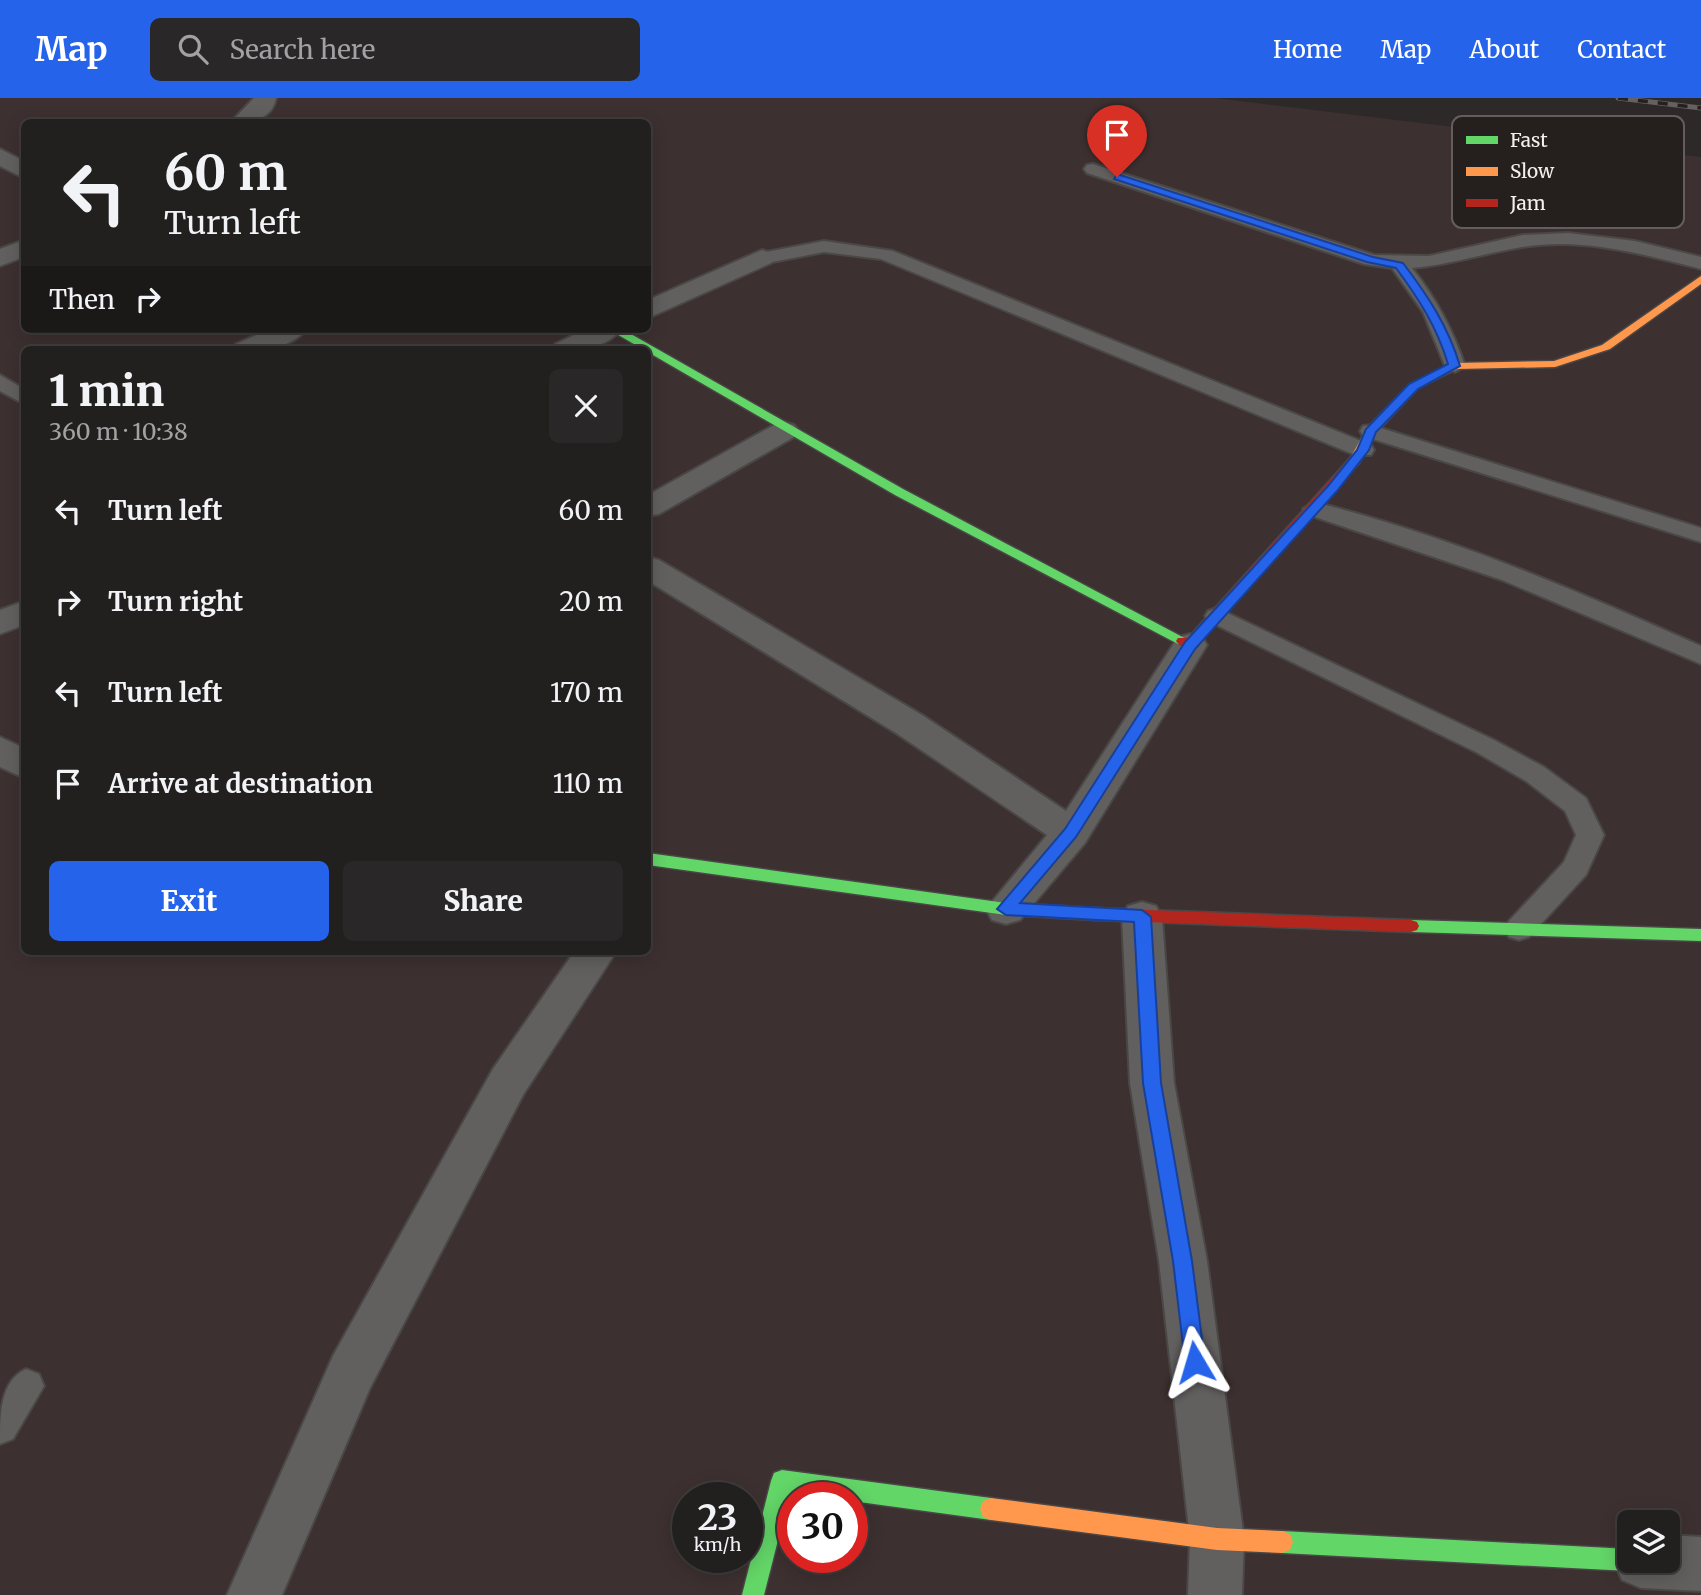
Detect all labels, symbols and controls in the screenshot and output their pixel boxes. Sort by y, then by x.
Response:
search box [150,18,640,81]
text: Map [35,29,108,70]
icon: search [174,30,212,68]
text: Search here [230,33,375,66]
text: Home [1273,34,1342,65]
text: Map [1380,34,1431,65]
text: About [1469,34,1539,65]
text: Contact [1577,34,1666,65]
pin [1087,105,1147,177]
icon: arrive [1098,116,1136,154]
legend [1452,116,1684,228]
text: Fast [1510,128,1548,152]
text: 60 m [164,142,287,203]
icon: left [49,147,140,238]
text: Slow [1510,159,1555,183]
text: Jam [1509,191,1546,215]
text: Turn left [164,203,301,243]
icon: right [129,280,167,318]
text: Then [49,283,115,316]
text: 1 min [49,365,164,417]
button: close [549,369,623,443]
text: 360 m · 10:38 [49,417,188,446]
icon: left [49,492,87,530]
text: Turn left [108,494,222,527]
text: 60 m [559,494,623,527]
icon: right [49,583,87,621]
text: Turn right [108,585,243,618]
text: 20 m [559,585,623,618]
icon: left [49,674,87,712]
text: Turn left [108,676,222,709]
text: 170 m [550,676,623,709]
icon: arrive [49,765,87,803]
text: Arrive at destination [108,767,373,800]
text: 110 m [553,767,623,800]
button: Exit [49,861,329,941]
button: Share [343,861,623,941]
position arrow [1158,1325,1232,1399]
speed limit sign: 30 [777,1482,868,1573]
text: 23 [698,1496,737,1540]
map controls [1617,1510,1680,1573]
button: layers [1617,1510,1680,1573]
text: km/h [694,1533,741,1556]

